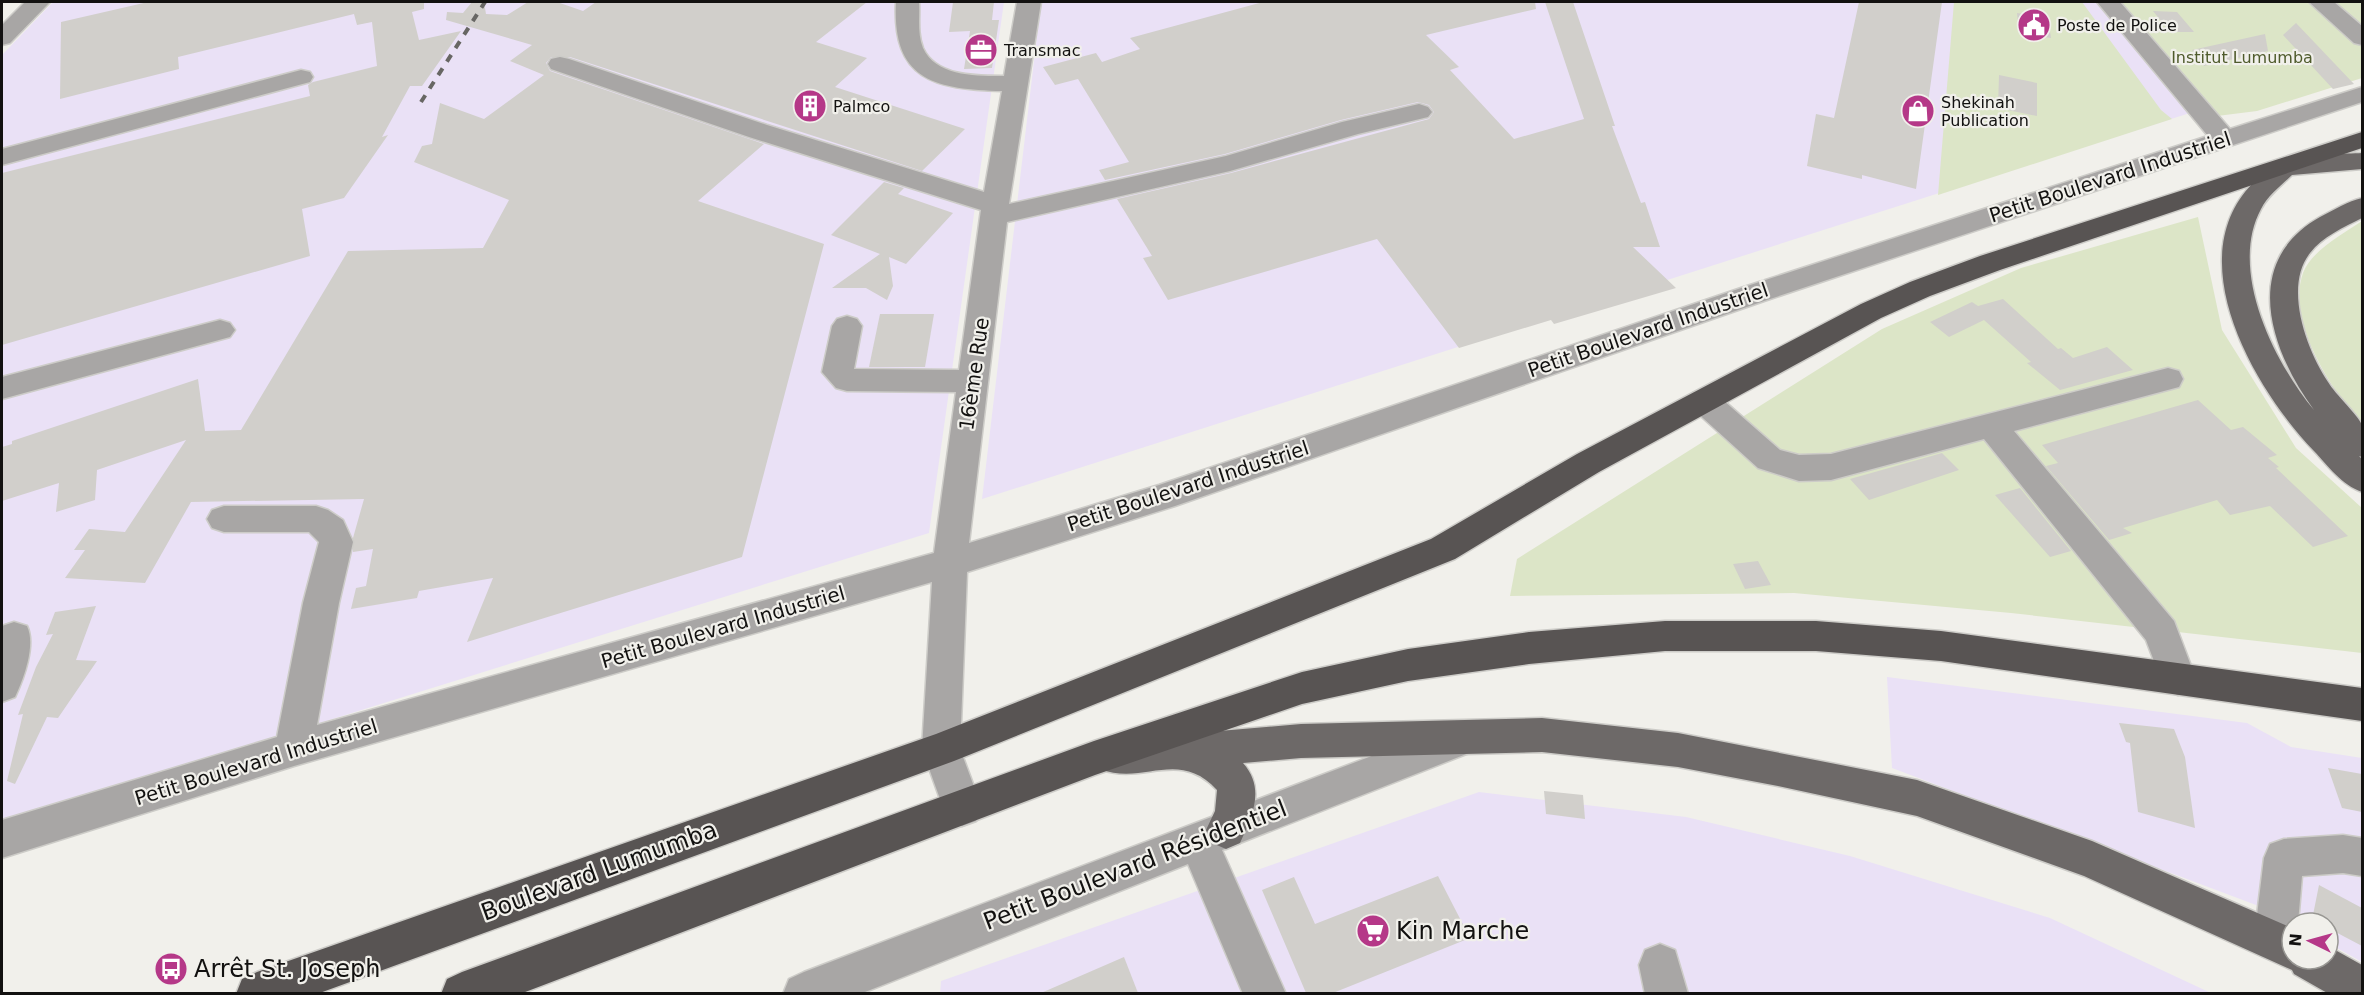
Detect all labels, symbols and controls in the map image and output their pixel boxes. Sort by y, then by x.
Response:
public building icon: Poste de Police [2016,7,2052,43]
place label: Poste de Police [2057,16,2177,35]
office icon: Transmac [963,32,999,68]
place label: Transmac [1003,41,1080,60]
park label: Institut Lumumba [2171,48,2313,67]
building icon: Palmco [792,88,828,124]
shop icon: Shekinah Publication [1900,93,1936,129]
place label: Shekinah Publication [1941,93,2029,130]
place label: Palmco [833,97,890,116]
street label: Petit Boulevard Industriel [1986,127,2234,227]
street label: Petit Boulevard Industriel [1525,278,1771,382]
street label: 16ème Rue [954,316,994,432]
street label: Petit Boulevard Industriel [1064,436,1312,536]
street label: Petit Boulevard Industriel [598,581,848,673]
street label: Petit Boulevard Industriel [132,714,380,810]
street label: Petit Boulevard Résidentiel [979,794,1291,936]
street label: Boulevard Lumumba [477,815,721,927]
north arrow [2280,911,2340,971]
supermarket icon: Kin Marche [1355,913,1391,949]
place label: Kin Marche [1396,917,1529,945]
text: N [2286,932,2306,947]
bus stop icon: Arrêt St. Joseph [153,951,189,987]
place label: Arrêt St. Joseph [194,955,380,983]

